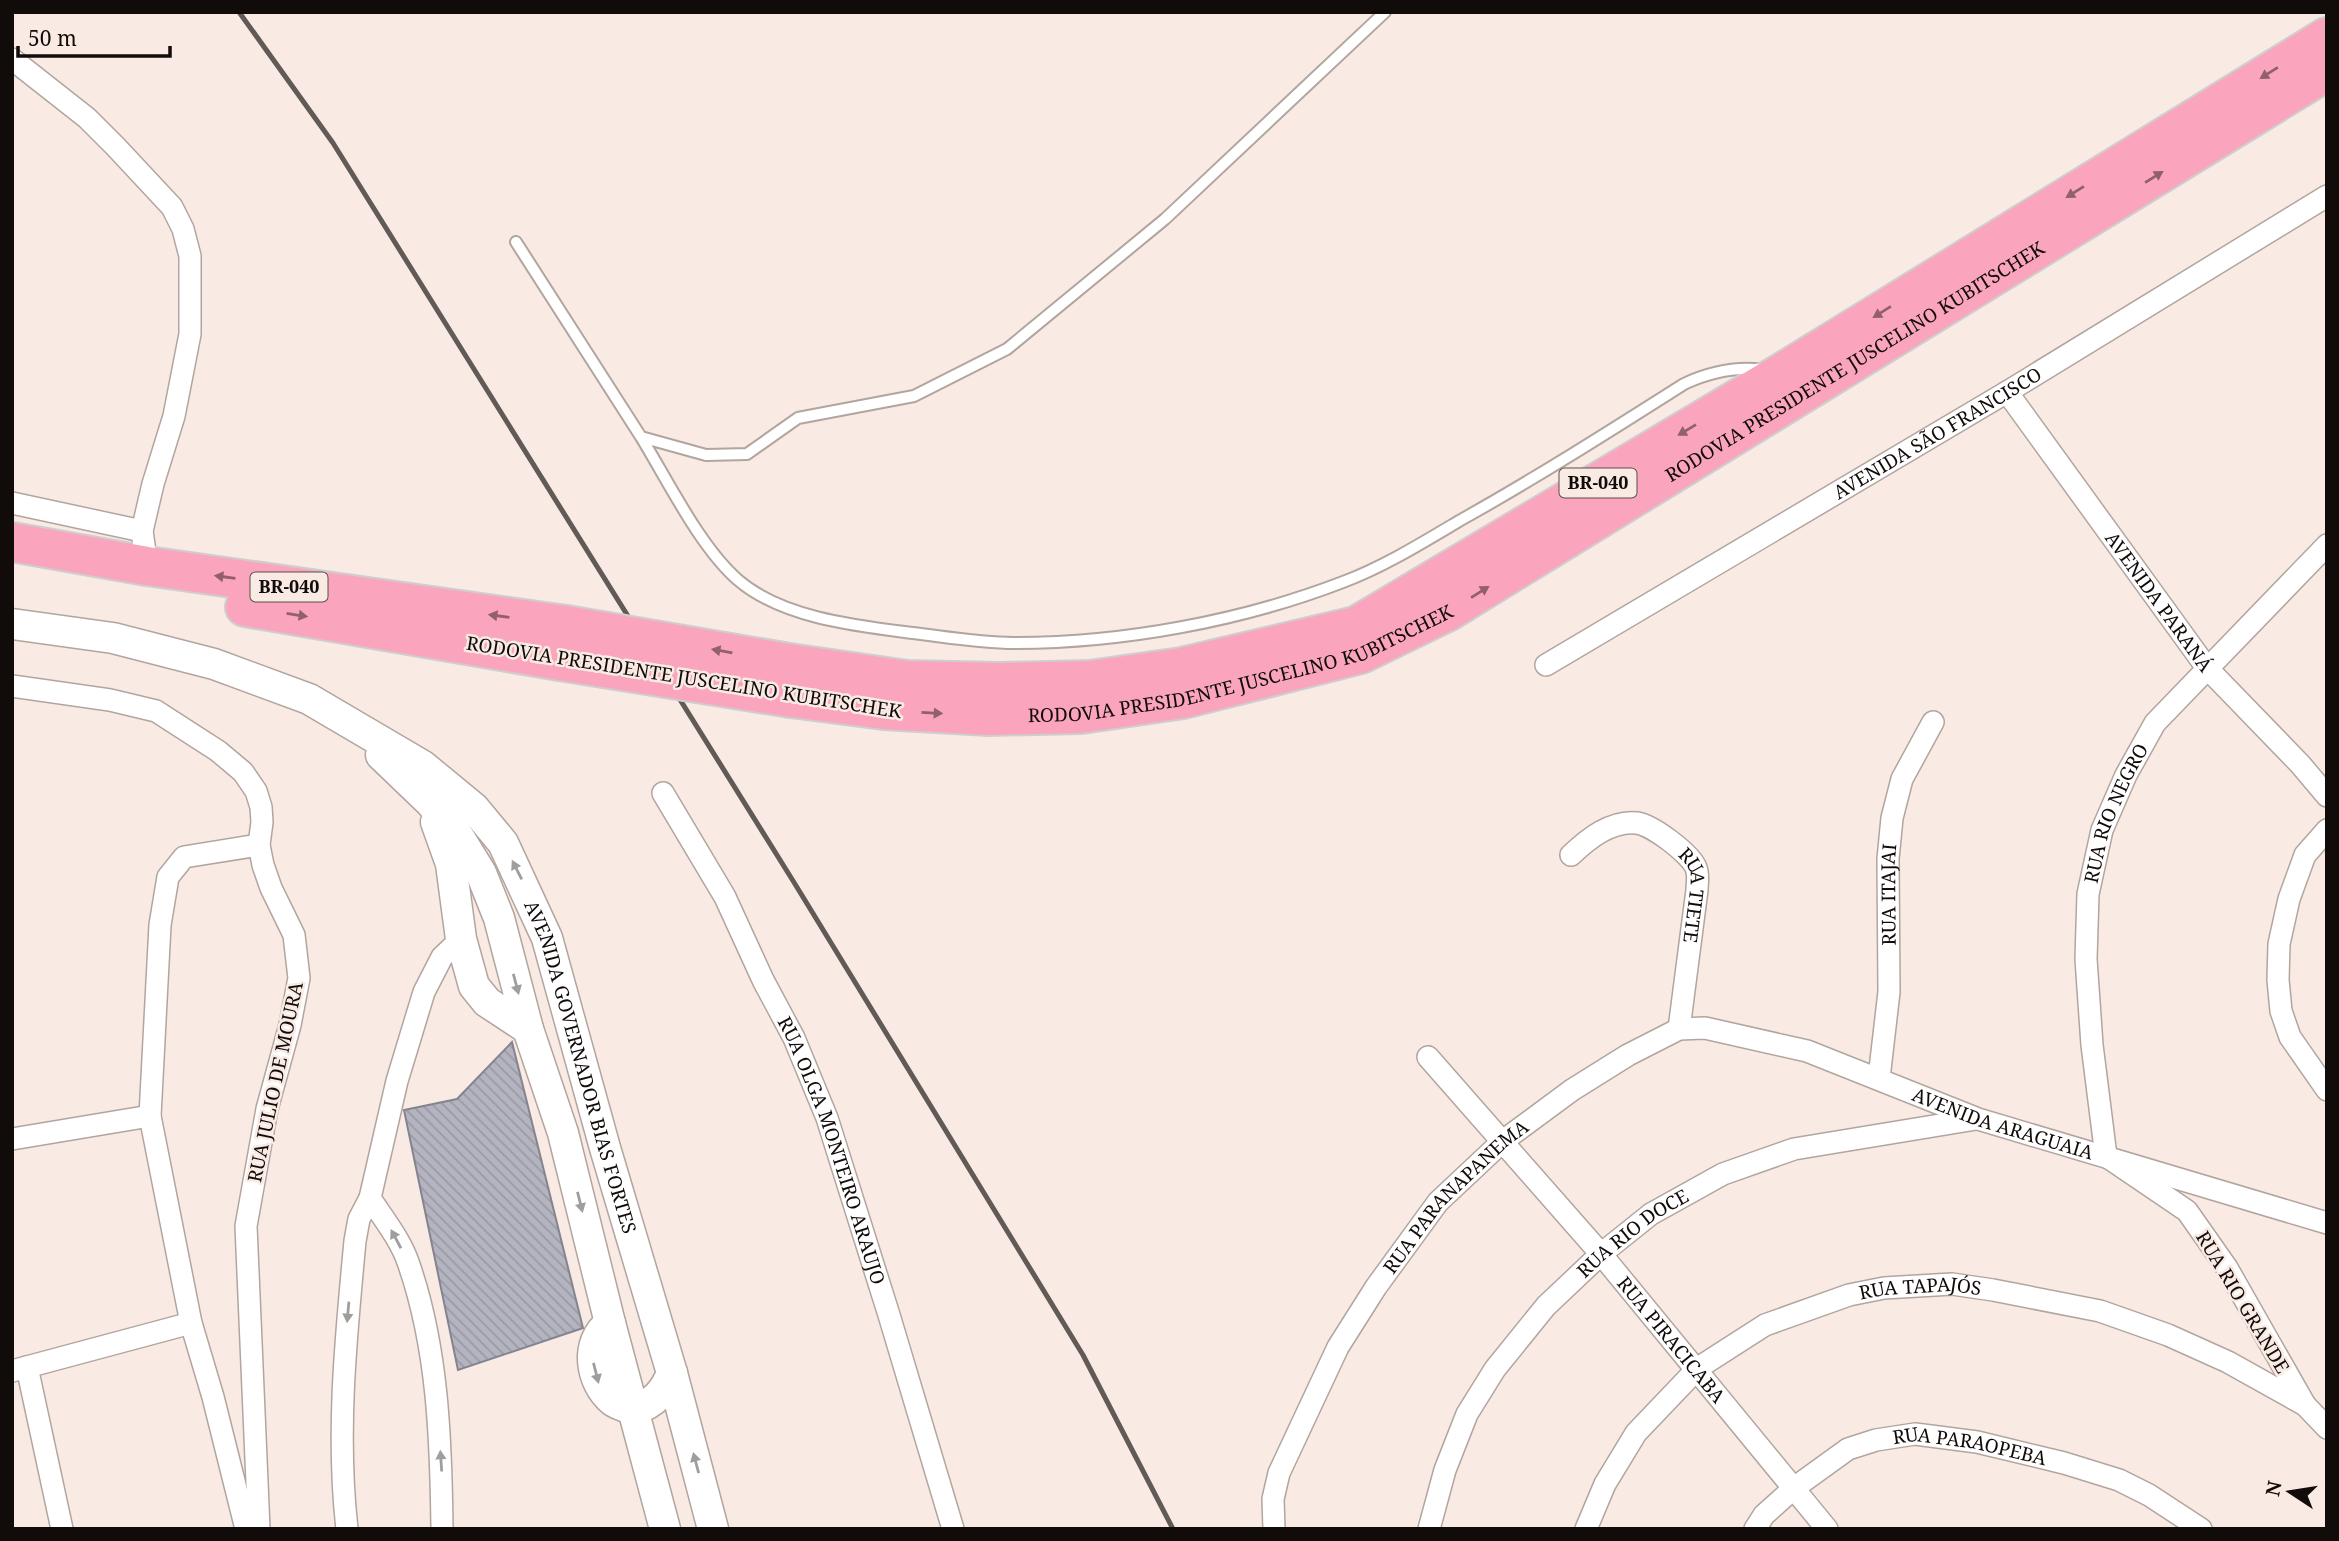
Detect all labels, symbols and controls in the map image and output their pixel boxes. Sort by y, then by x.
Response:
scale bar [18,14,170,58]
text: 50 m [28,24,77,52]
one-way arrow [2259,66,2278,79]
one-way arrow [2144,171,2164,184]
one-way arrow [2066,186,2085,199]
street label: RODOVIA PRESIDENTE JUSCELINO KUBITSCHEK [1660,235,2050,488]
one-way arrow [1872,305,1891,318]
street label: AVENIDA SÃO FRANCISCO [1828,361,2047,505]
one-way arrow [1677,423,1697,435]
road number: BR-040 [1560,468,1636,498]
street label: AVENIDA PARANÁ [2099,526,2219,678]
one-way arrow [214,571,236,582]
road number: BR-040 [250,572,328,602]
one-way arrow [1471,585,1490,598]
street label: RODOVIA PRESIDENTE JUSCELINO KUBITSCHEK [1027,598,1458,728]
one-way arrow [286,610,308,621]
one-way arrow [487,610,509,621]
street label: RODOVIA PRESIDENTE JUSCELINO KUBITSCHEK [465,630,904,724]
one-way arrow [711,645,733,656]
one-way arrow [921,707,943,718]
street label: RUA RIO NEGRO [2078,739,2154,886]
street label: RUA TIETE [1673,842,1711,945]
street label: RUA ITAJAI [1875,842,1902,946]
one-way arrow [512,860,524,880]
street label: AVENIDA GOVERNADOR BIAS FORTES [518,896,643,1237]
one-way arrow [512,974,522,995]
street label: RUA JULIO DE MOURA [241,979,309,1185]
street label: RUA OLGA MONTEIRO ARAUJO [772,1012,892,1288]
street label: AVENIDA ARAGUAIA [1909,1081,2097,1166]
street label: RUA PARANAPANEMA [1377,1113,1534,1279]
street label: RUA RIO DOCE [1571,1183,1693,1283]
one-way arrow [575,1191,586,1213]
street label: RUA RIO GRANDE [2190,1226,2296,1378]
one-way arrow [391,1229,402,1249]
street label: RUA PIRACICABA [1611,1271,1732,1409]
street label: RUA TAPAJÓS [1857,1271,1983,1306]
one-way arrow [342,1301,353,1323]
one-way arrow [591,1362,602,1384]
street label: RUA PARAOPEBA [1891,1421,2050,1471]
one-way arrow [435,1449,446,1471]
one-way arrow [690,1452,701,1474]
north arrow [2255,1457,2325,1527]
text: N [2259,1478,2288,1498]

